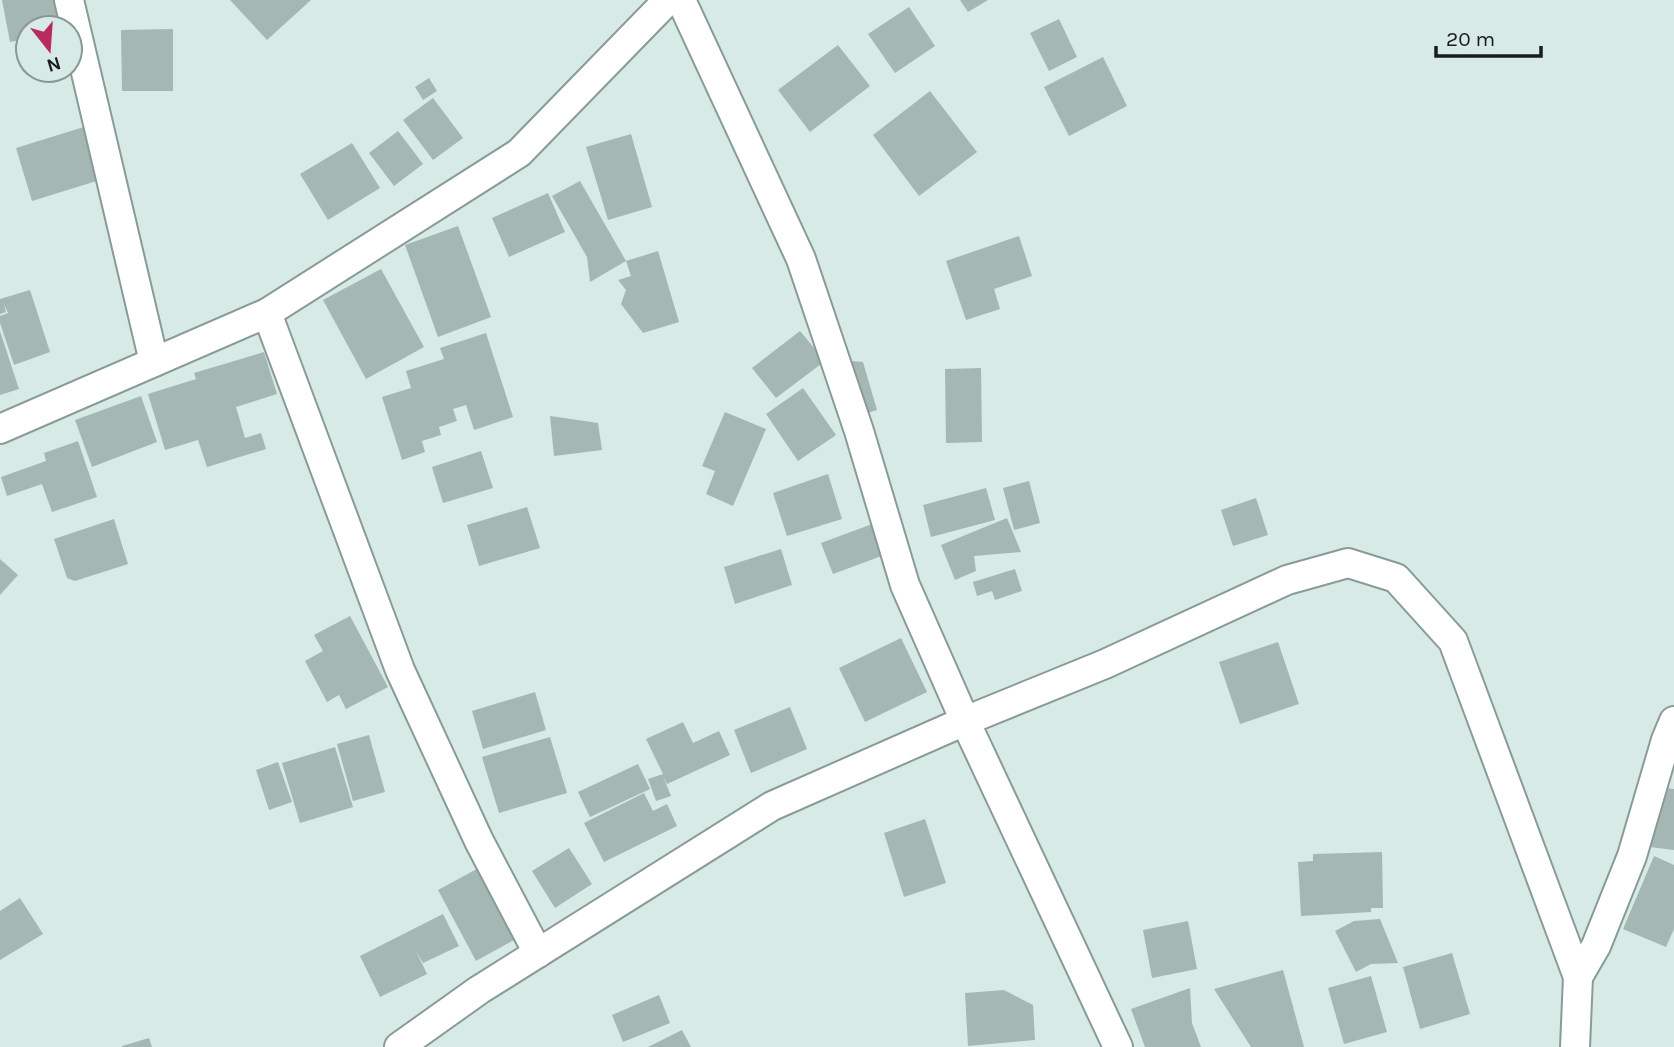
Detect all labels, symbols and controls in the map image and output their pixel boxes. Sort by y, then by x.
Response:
north arrow [14,14,84,84]
scale bar [1436,14,1541,58]
text: 20 m [1446,27,1495,51]
text: N [44,52,63,77]

